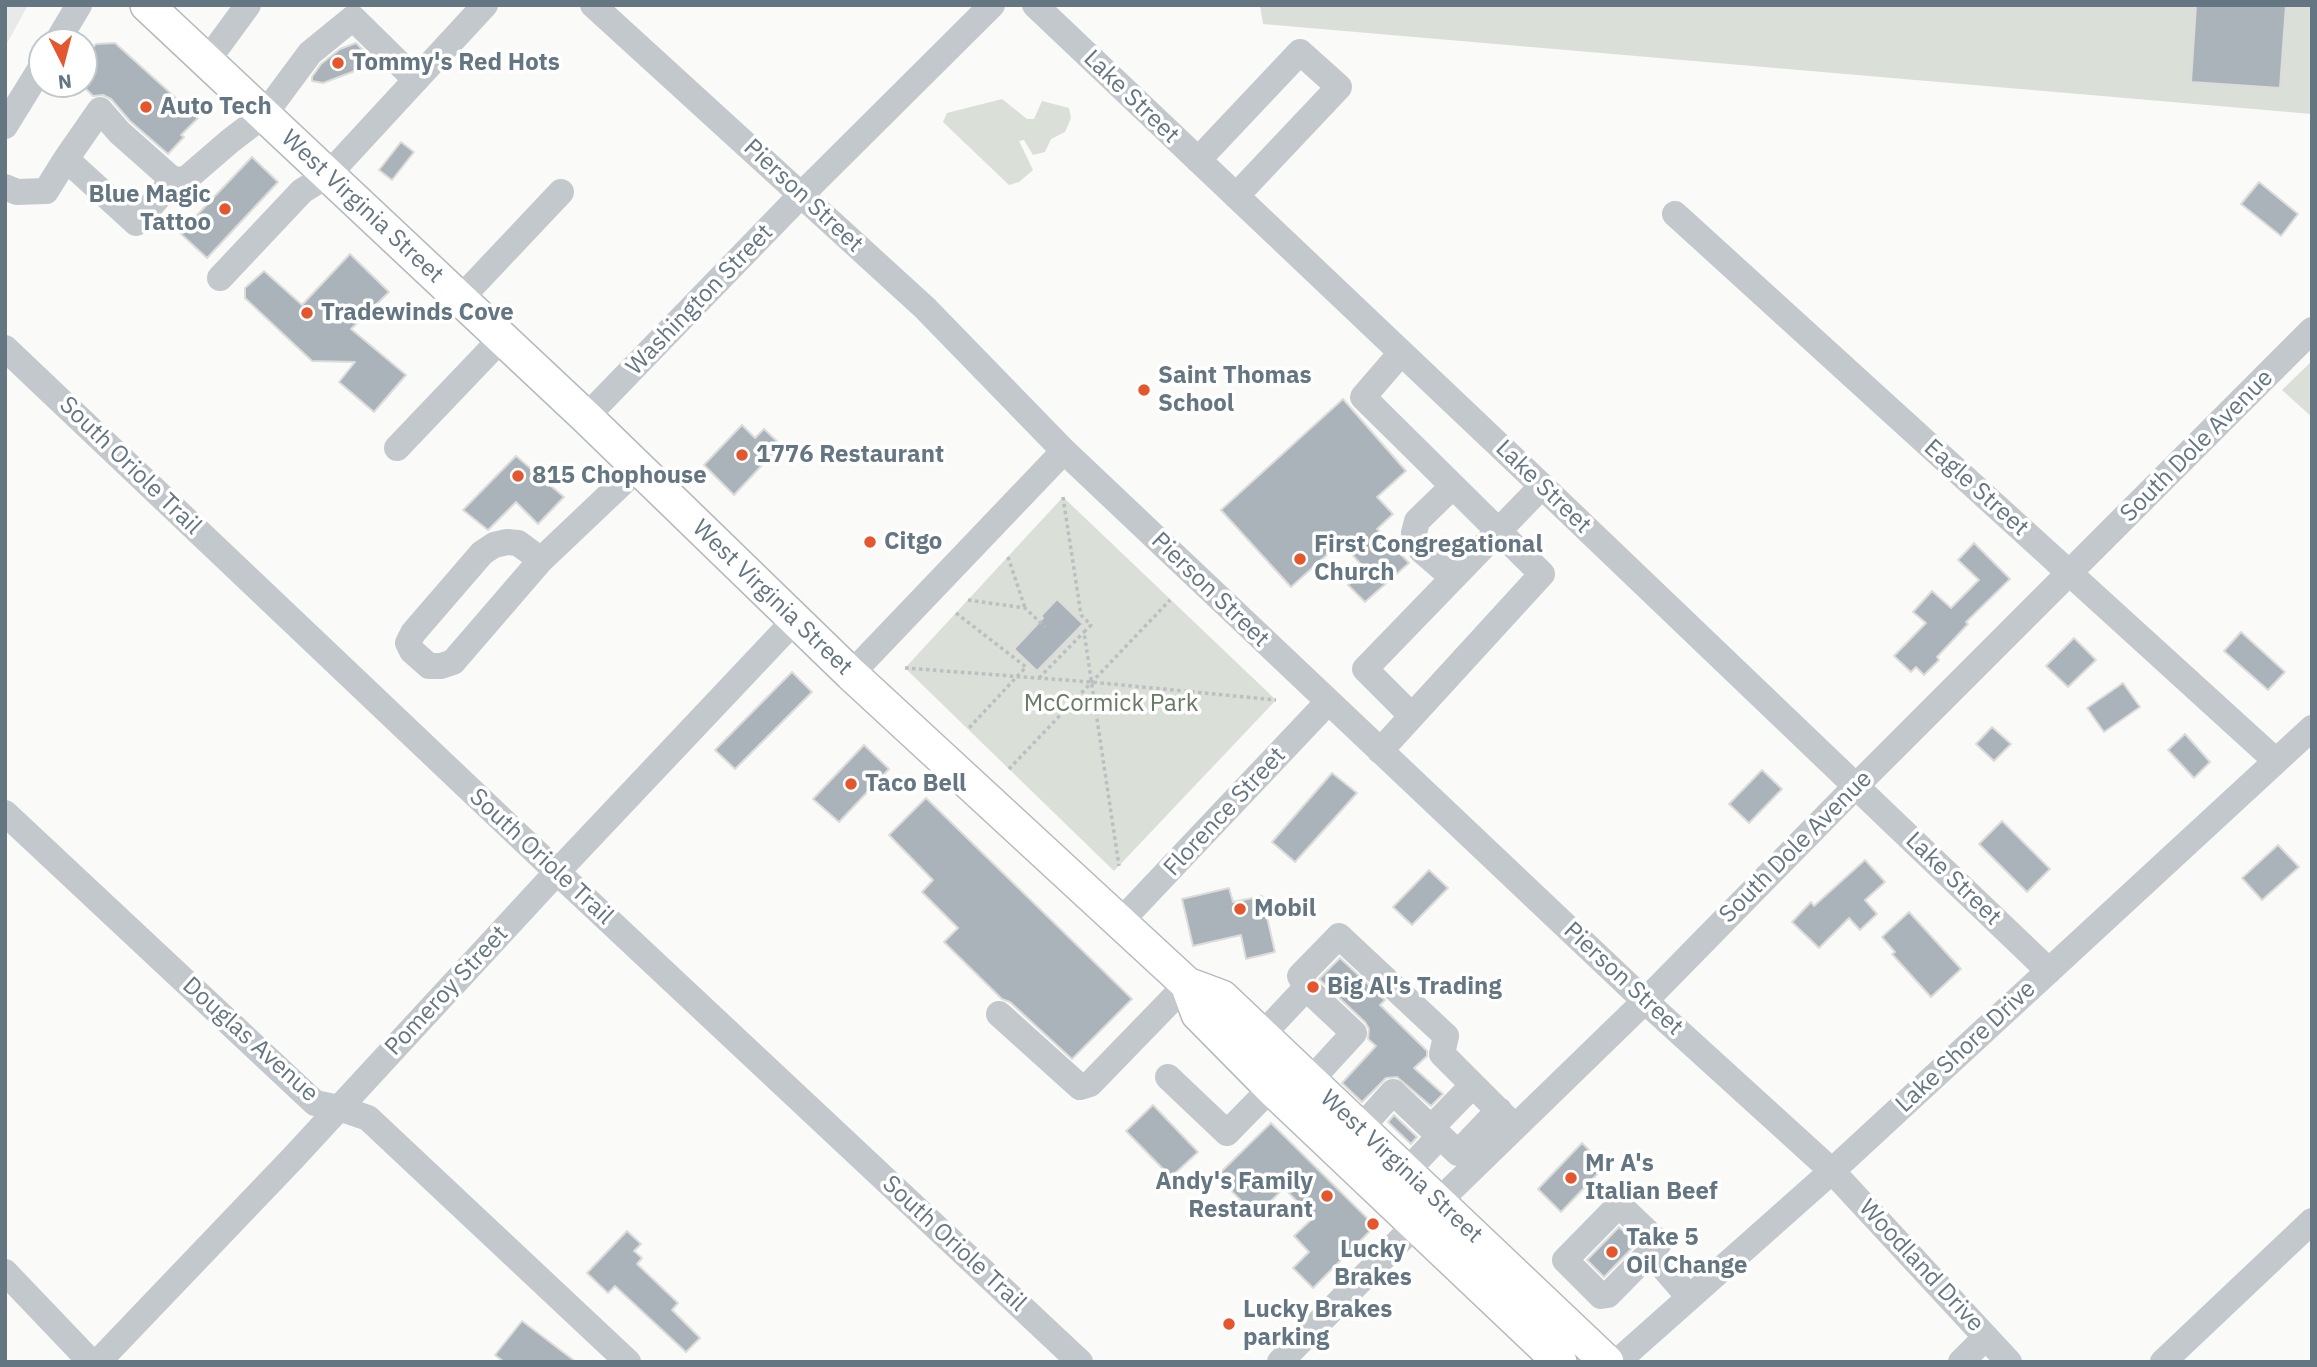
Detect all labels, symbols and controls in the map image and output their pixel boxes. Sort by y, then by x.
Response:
north arrow [28,28,98,98]
street label: Lake Street [1077,44,1185,150]
place label: Tommy's Red Hots [352,49,560,77]
marker: Tommy's Red Hots [330,55,346,71]
text: N [57,69,73,95]
place label: Auto Tech [160,93,272,121]
marker: Auto Tech [138,99,154,115]
street label: West Virginia Street [275,124,449,290]
street label: Pierson Street [737,133,869,259]
place label: Blue Magic Tattoo [88,181,211,237]
marker: Blue Magic Tattoo [217,201,233,217]
street label: Washington Street [621,219,779,381]
place label: Tradewinds Cove [321,299,514,327]
marker: Tradewinds Cove [299,305,315,321]
place label: Saint Thomas School [1158,362,1312,418]
street label: South Dole Avenue [2115,364,2279,528]
marker: Saint Thomas School [1136,382,1152,398]
street label: South Oriole Trail [53,391,207,541]
street label: Lake Street [1489,434,1597,540]
street label: Eagle Street [1918,434,2034,542]
place label: 1776 Restaurant [756,441,944,469]
marker: 1776 Restaurant [734,447,750,463]
place label: 815 Chophouse [532,462,707,490]
marker: 815 Chophouse [510,468,526,484]
street label: West Virginia Street [686,514,858,682]
street label: Pierson Street [1145,527,1275,653]
place label: Citgo [884,528,942,556]
place label: First Congregational Church [1314,531,1543,587]
marker: Citgo [862,534,878,550]
marker: First Congregational Church [1292,551,1308,567]
park label: McCormick Park [1024,690,1198,718]
street label: Florence Street [1158,742,1292,882]
street label: South Dole Avenue [1714,765,1878,929]
place label: Taco Bell [865,770,966,798]
marker: Taco Bell [843,776,859,792]
street label: South Oriole Trail [463,783,619,931]
street label: Lake Street [1899,826,2007,932]
place label: Mobil [1254,895,1316,923]
marker: Mobil [1232,901,1248,917]
street label: Pierson Street [1557,916,1689,1042]
street label: Pomeroy Street [379,920,515,1062]
street label: Douglas Avenue [176,972,324,1108]
place label: Big Al's Trading [1327,973,1502,1001]
street label: Lake Shore Drive [1890,975,2042,1119]
marker: Big Al's Trading [1305,979,1321,995]
street label: West Virginia Street [1314,1084,1488,1250]
place label: Mr A's Italian Beef [1585,1150,1718,1206]
place label: Andy's Family Restaurant [1155,1168,1313,1224]
street label: South Oriole Trail [876,1170,1032,1318]
marker: Mr A's Italian Beef [1563,1170,1579,1186]
marker: Andy's Family Restaurant [1319,1188,1335,1204]
street label: Woodland Drive [1852,1194,1990,1338]
marker: Lucky Brakes [1365,1216,1381,1232]
place label: Take 5 Oil Change [1626,1224,1747,1280]
place label: Lucky Brakes [1334,1236,1412,1292]
marker: Take 5 Oil Change [1604,1244,1620,1260]
place label: Lucky Brakes parking [1243,1296,1392,1352]
marker: Lucky Brakes parking [1221,1316,1237,1332]

